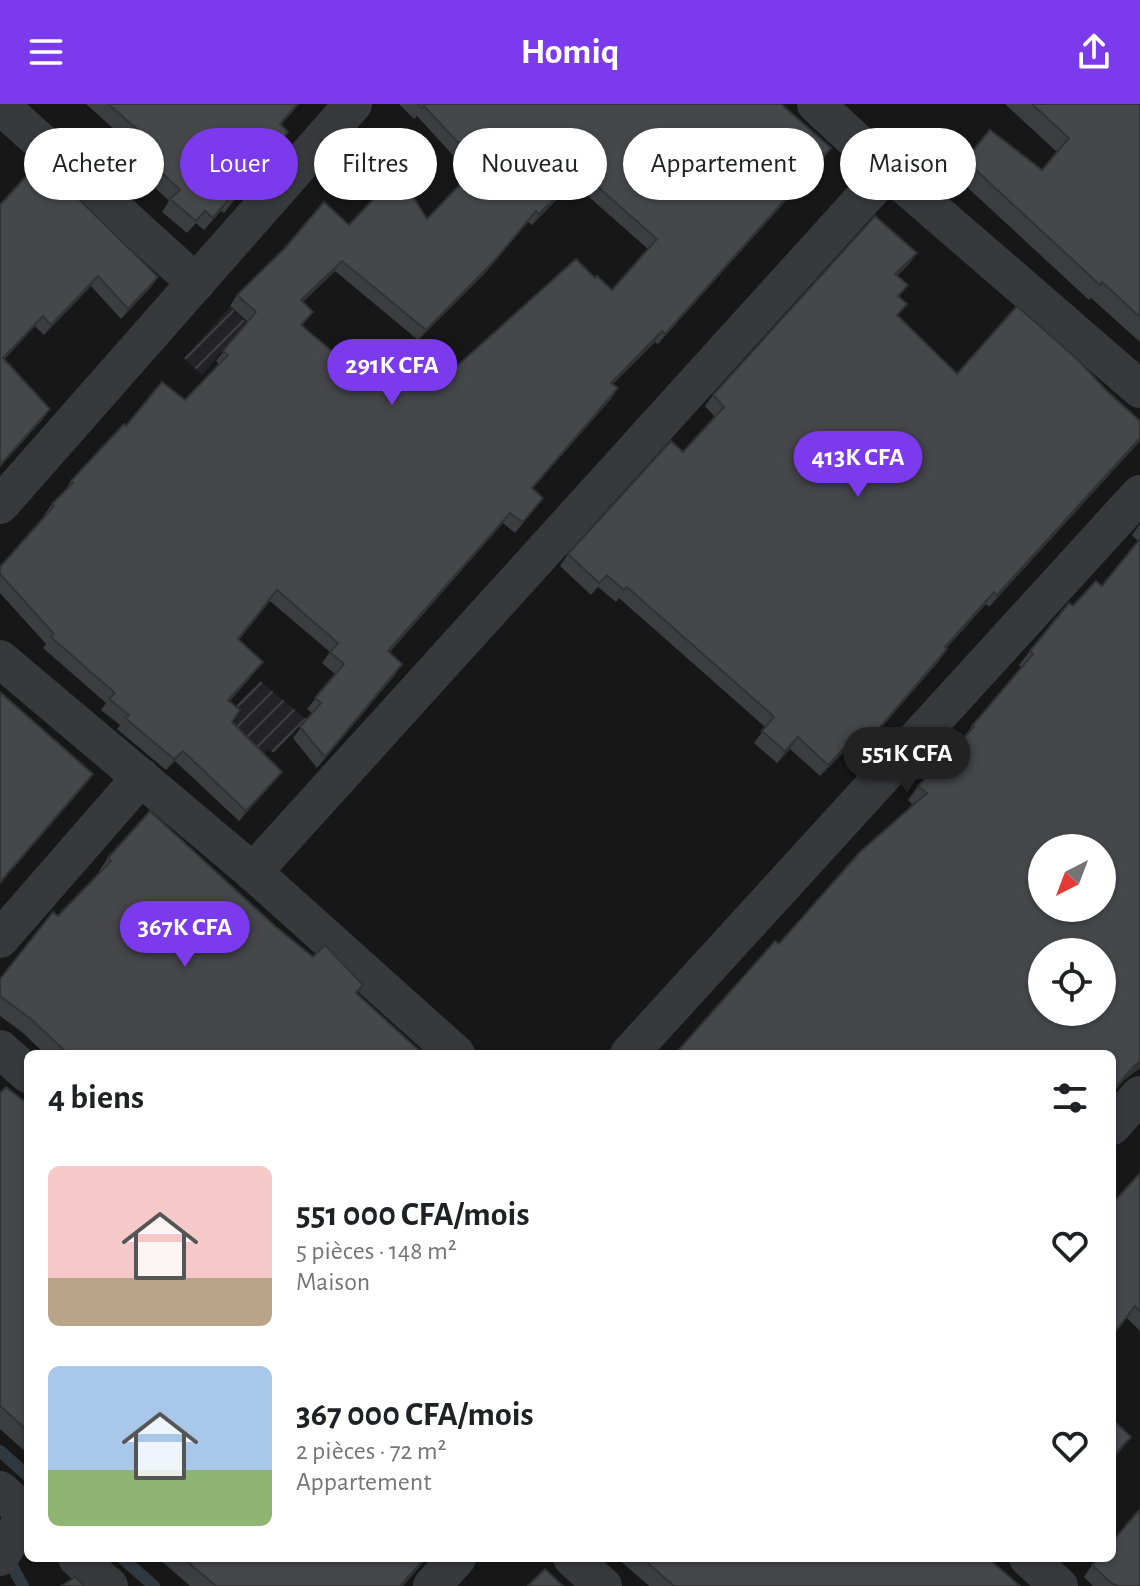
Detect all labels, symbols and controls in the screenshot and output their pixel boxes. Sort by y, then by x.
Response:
icon: menu [24,30,68,74]
icon: share [1072,30,1116,74]
text: Homiq [520,34,620,70]
chip: Acheter [24,128,164,200]
chip: Louer [180,128,298,200]
chip: Filtres [314,128,437,200]
chip: Nouveau [453,128,607,200]
chip: Appartement [623,128,824,200]
chip: Maison [840,128,976,200]
pin: 291K CFA [309,339,475,407]
text: 291K CFA [345,352,439,378]
pin: 413K CFA [775,431,941,499]
text: 413K CFA [811,444,905,470]
pin: 551K CFA [824,727,990,795]
text: 551K CFA [861,740,953,766]
north arrow [1028,834,1116,922]
map controls [1028,834,1116,1026]
pin: 367K CFA [102,901,268,969]
text: 367K CFA [138,914,232,940]
button: locate [1028,938,1116,1026]
icon: filters [1048,1076,1092,1120]
text: 4 biens [48,1081,144,1115]
icon: home [112,1198,208,1294]
text: 551 000 CFA/mois [296,1198,529,1232]
icon: heart [1048,1224,1092,1268]
text: 5 pièces · 148 m² [296,1238,457,1264]
text: Maison [296,1269,370,1295]
icon: home [112,1398,208,1494]
text: 367 000 CFA/mois [296,1398,534,1432]
icon: heart [1048,1424,1092,1468]
text: 2 pièces · 72 m² [296,1438,447,1464]
text: Appartement [296,1469,432,1495]

